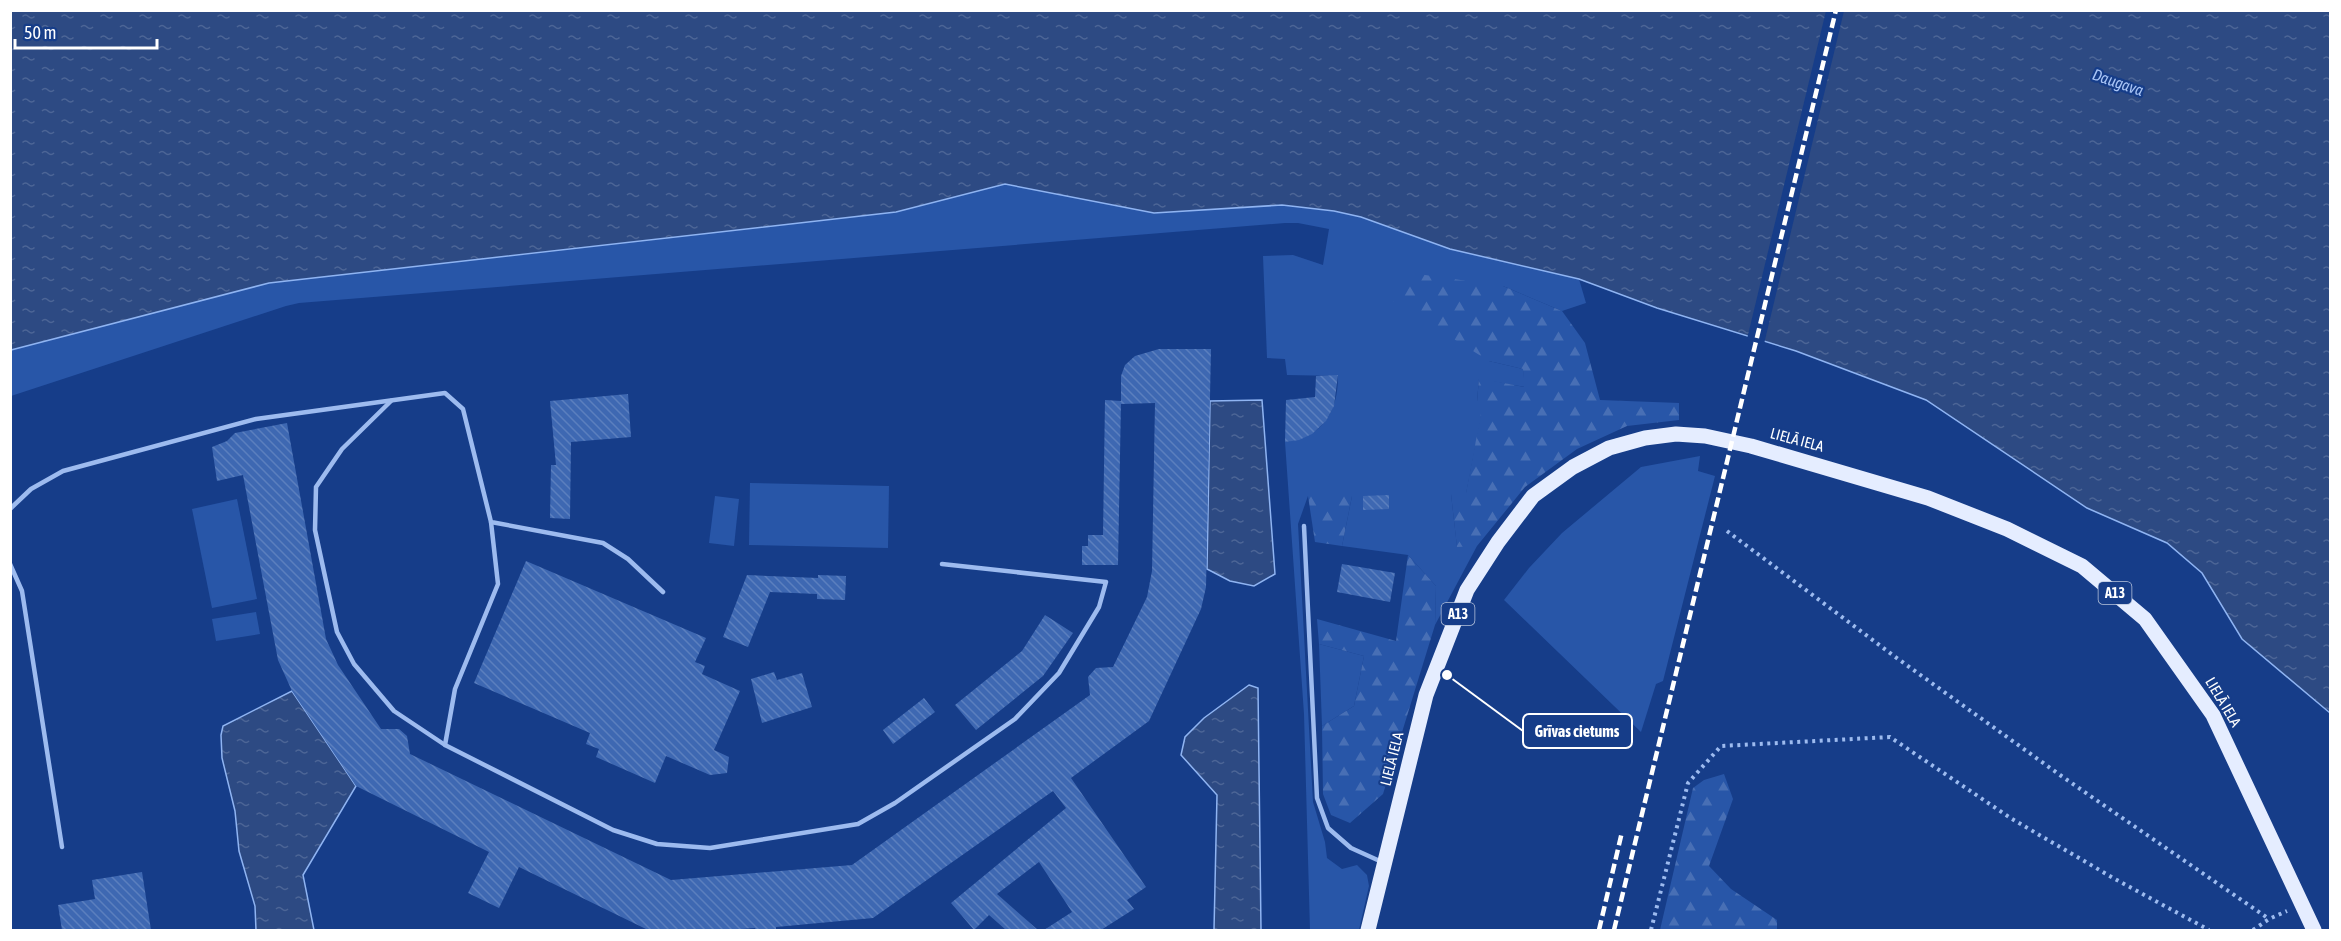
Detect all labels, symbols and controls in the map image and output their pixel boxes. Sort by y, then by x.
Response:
scale bar [15,12,158,50]
text: 50 m [24,22,56,43]
water label: Daugava [2090,65,2146,100]
street label: LIELĀ IELA [1769,424,1826,455]
road number: A13 [2098,582,2132,604]
road number: A13 [1442,603,1474,625]
street label: LIELĀ IELA [2202,674,2245,730]
callout: Grīvas cietums [1523,714,1632,748]
text: Grīvas cietums [1535,722,1620,740]
street label: LIELĀ IELA [1377,730,1407,787]

